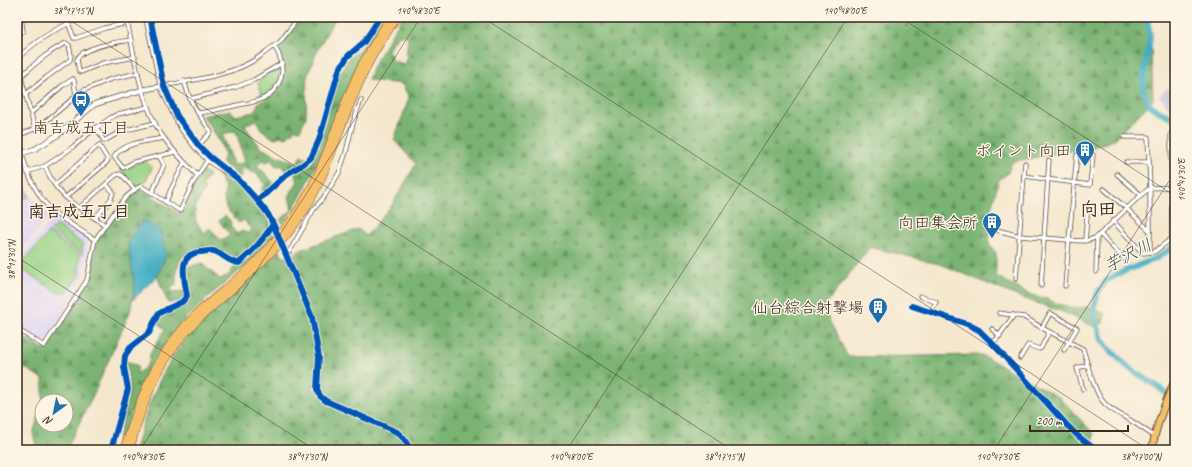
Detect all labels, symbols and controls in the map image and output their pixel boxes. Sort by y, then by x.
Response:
text: 38°17'15"N [53,4,95,17]
text: 140°48'30"E [396,4,441,17]
text: 140°48'00"E [823,4,868,17]
bus stop icon: 南吉成五丁目 [70,89,92,117]
place label: 南吉成五丁目 [33,118,129,138]
building icon: ポイント向田 [1074,139,1096,167]
place label: ポイント向田 [975,141,1071,161]
text: 140°47'30"E [1175,157,1188,202]
district label: 向田 [1080,198,1116,220]
district label: 南吉成五丁目 [28,201,130,222]
building icon: 向田集会所 [981,211,1003,239]
place label: 向田集会所 [898,213,978,233]
water label: 芋沢川 [1101,234,1156,277]
text: 38°17'30"N [5,238,18,280]
building icon: 仙台綜合射撃場 [867,296,889,324]
place label: 仙台綜合射撃場 [752,298,864,318]
north arrow [34,393,74,433]
scale bar [1030,407,1128,433]
text: N [40,412,55,429]
text: 200 m [1036,413,1063,429]
text: 140°48'30"E [121,450,166,463]
text: 38°17'30"N [287,450,329,463]
text: 140°48'00"E [549,450,594,463]
text: 38°17'15"N [704,450,746,463]
text: 140°47'30"E [976,450,1021,463]
text: 38°17'00"N [1121,450,1163,463]

